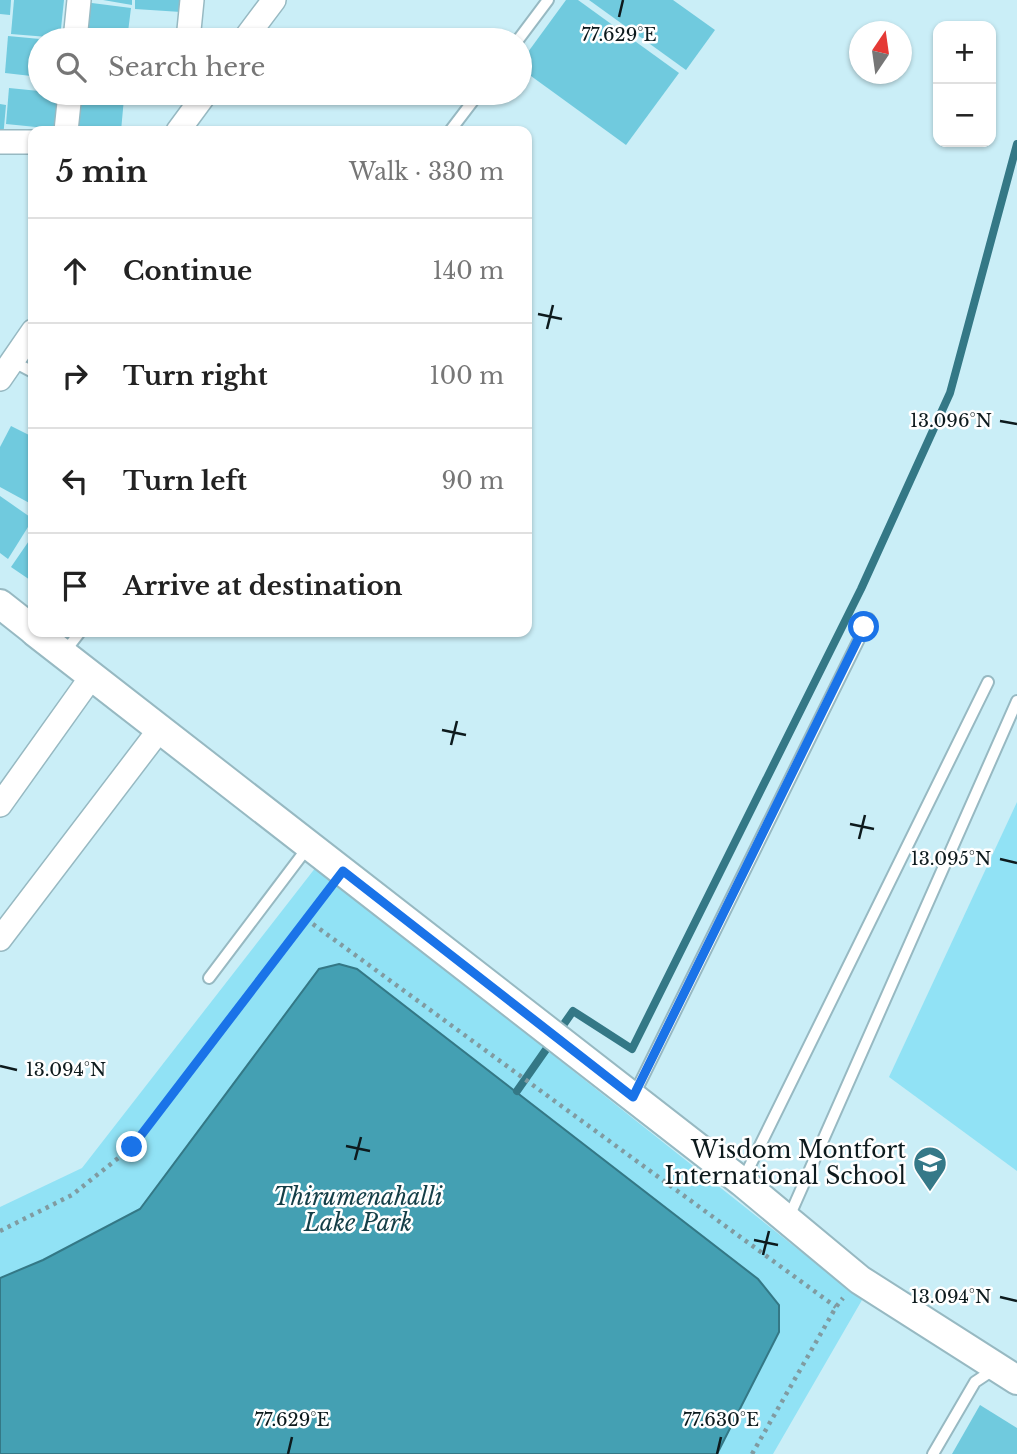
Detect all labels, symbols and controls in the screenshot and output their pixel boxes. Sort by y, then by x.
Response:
north arrow [849,21,912,84]
map controls [933,21,996,147]
button: + [933,21,996,84]
text: 77.629°E [581,24,657,46]
search box [28,28,532,105]
icon: search [52,48,90,86]
text: Search here [108,51,265,83]
button: − [933,84,996,147]
text: 5 min [56,153,148,190]
text: Walk · 330 m [349,158,504,186]
icon: ahead [56,252,94,290]
text: Continue [123,255,252,287]
text: 140 m [433,257,504,285]
icon: right [56,357,94,395]
text: Turn right [123,360,268,392]
text: 100 m [430,362,504,390]
text: 13.096°N [910,410,992,432]
icon: left [56,462,94,500]
text: Turn left [123,465,247,497]
text: 90 m [442,467,504,495]
icon: arrive [56,567,94,605]
text: Arrive at destination [123,570,403,602]
route start [848,611,879,642]
text: 13.095°N [911,848,991,870]
text: 13.094°N [26,1059,106,1081]
route end [116,1131,147,1162]
place label: Wisdom Montfort International School [664,1136,906,1190]
school or university icon: Wisdom Montfort International School [911,1144,949,1193]
park label: Thirumenahalli Lake Park [273,1183,443,1237]
text: 13.094°N [911,1286,991,1308]
text: 77.629°E [254,1409,330,1431]
text: 77.630°E [683,1409,759,1431]

